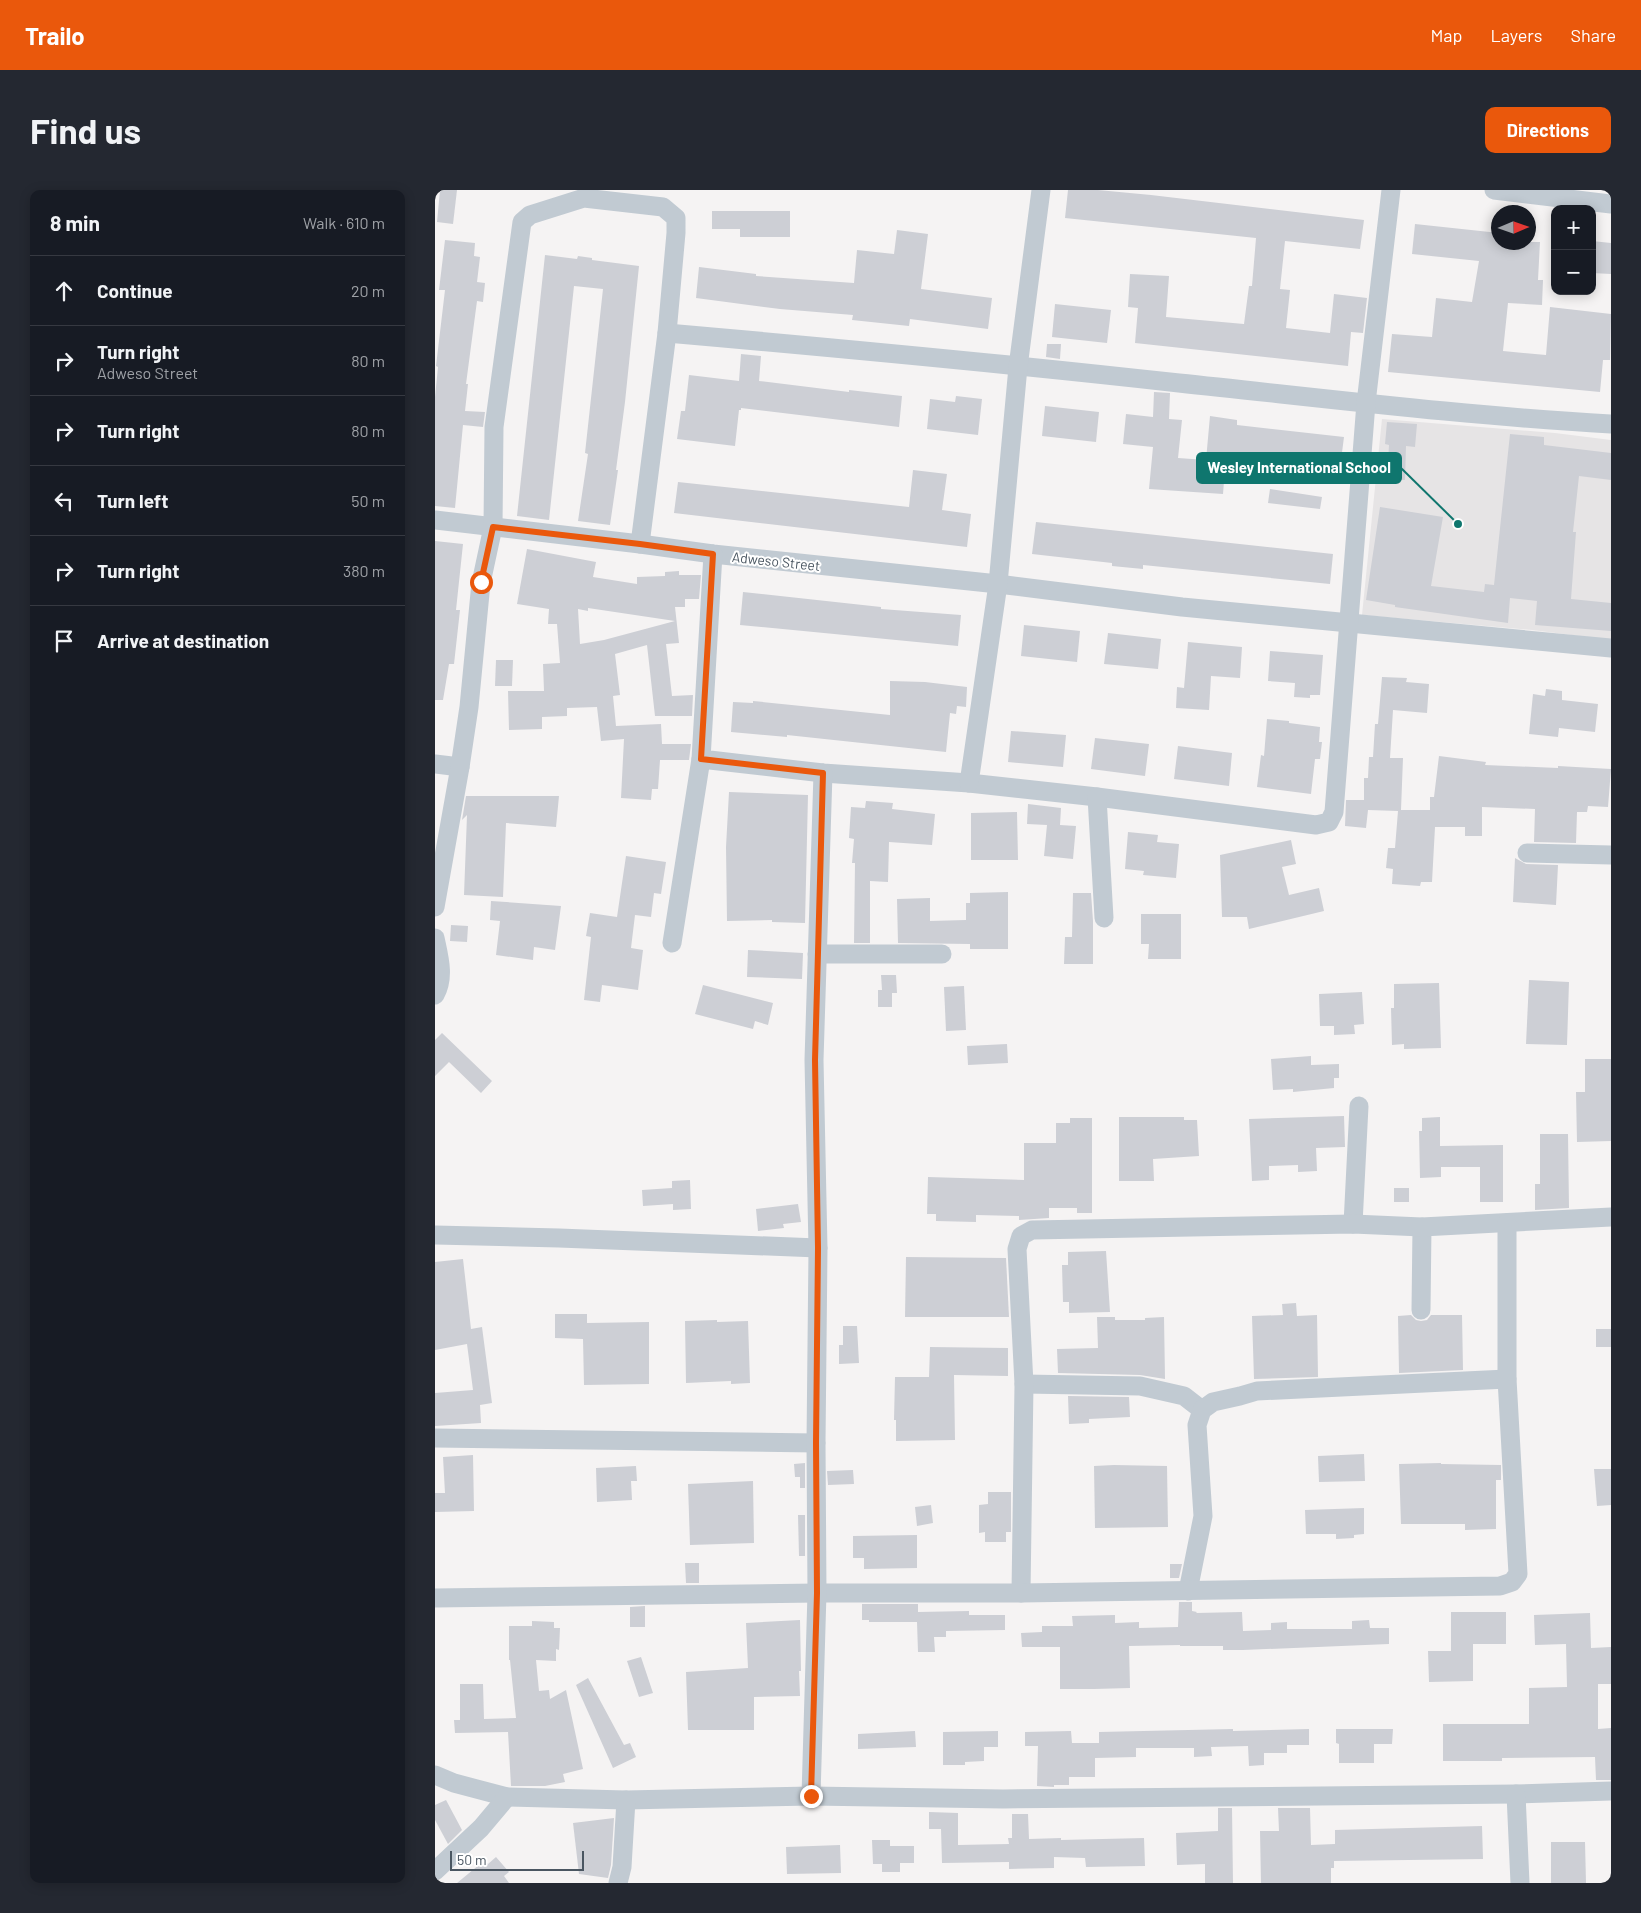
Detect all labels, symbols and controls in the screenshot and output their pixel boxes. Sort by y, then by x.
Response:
text: Trailo [25,21,85,50]
text: Map [1430,24,1462,46]
text: Layers [1490,24,1543,46]
text: Share [1571,24,1616,46]
button: Directions [1485,107,1611,153]
text: Find us [30,109,141,151]
north arrow [1491,205,1536,250]
map controls [1551,205,1596,295]
button: + [1551,205,1596,250]
text: 8 min [50,210,100,235]
text: Walk · 610 m [303,213,385,232]
button: − [1551,250,1596,295]
icon: ahead [50,277,78,305]
text: Continue [97,279,173,302]
text: 20 m [351,281,385,300]
text: Turn right [97,340,179,363]
icon: right [50,347,78,375]
text: 80 m [351,351,385,370]
text: Adweso Street [97,363,198,382]
icon: right [50,417,78,445]
text: Turn right [97,419,179,442]
text: 80 m [351,421,385,440]
callout: Wesley International School [1197,453,1401,483]
text: Wesley International School [1207,458,1391,476]
icon: left [50,487,78,515]
text: Turn left [97,489,168,512]
text: 50 m [351,491,385,510]
street label: Adweso Street [731,548,821,574]
icon: right [50,557,78,585]
text: Turn right [97,559,179,582]
text: 380 m [343,561,385,580]
route start [470,571,493,594]
icon: arrive [50,627,78,655]
text: Arrive at destination [97,629,269,652]
route end [800,1785,823,1808]
scale bar [450,1848,584,1871]
text: 50 m [457,1851,486,1868]

